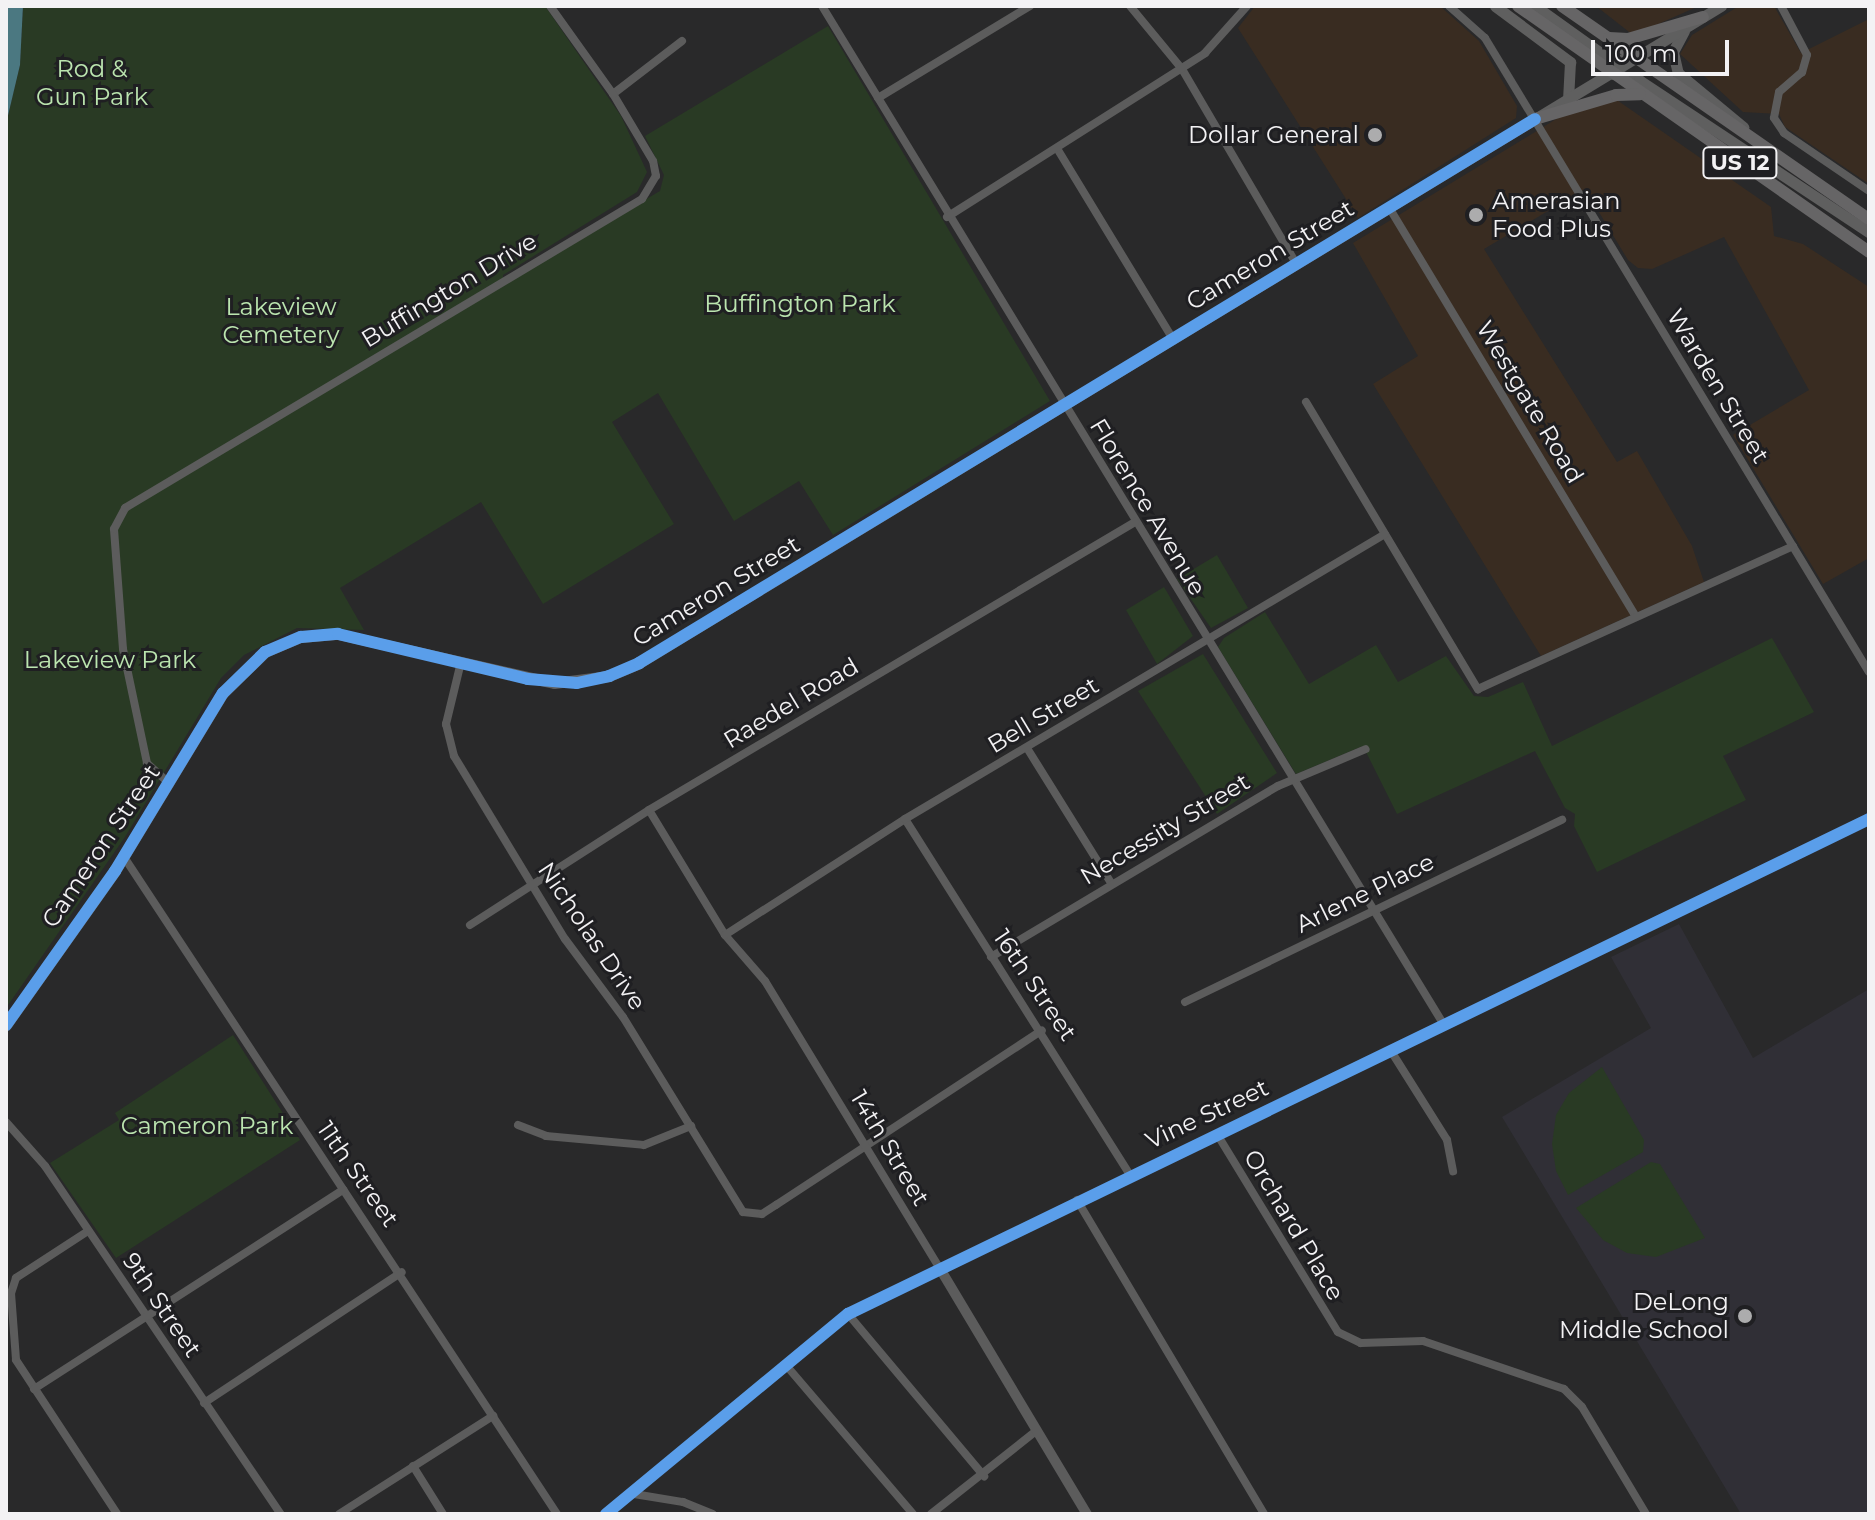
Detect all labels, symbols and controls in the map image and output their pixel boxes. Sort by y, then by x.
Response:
scale bar [1595,24,1733,74]
text: 100 m [1605,39,1677,68]
park label: Rod & Gun Park [36,55,148,111]
place label: Dollar General [1188,121,1359,149]
marker: Dollar General [1366,126,1384,144]
road number: US 12 [1702,145,1778,181]
place label: Amerasian Food Plus [1492,187,1621,243]
street label: Cameron Street [1181,194,1359,316]
marker: Amerasian Food Plus [1467,206,1485,224]
street label: Buffington Drive [356,226,542,354]
park label: Buffington Park [704,290,896,318]
park label: Lakeview Cemetery [222,293,340,349]
street label: Warden Street [1661,304,1775,468]
street label: Westgate Road [1470,316,1590,488]
street label: Florence Avenue [1084,413,1212,601]
street label: Cameron Street [627,530,805,652]
park label: Lakeview Park [24,646,196,674]
street label: Raedel Road [718,651,864,755]
street label: Bell Street [982,671,1104,759]
street label: Cameron Street [36,759,166,933]
street label: Necessity Street [1075,767,1255,891]
street label: Arlene Place [1291,847,1439,939]
street label: Nicholas Drive [532,857,652,1015]
street label: 16th Street [987,924,1083,1046]
street label: Vine Street [1141,1073,1273,1155]
street label: 14th Street [844,1085,936,1211]
park label: Cameron Park [121,1112,293,1140]
street label: 11th Street [311,1116,405,1232]
street label: Orchard Place [1238,1144,1350,1306]
street label: 9th Street [117,1247,207,1363]
place label: DeLong Middle School [1559,1288,1729,1344]
marker: DeLong Middle School [1736,1307,1754,1325]

